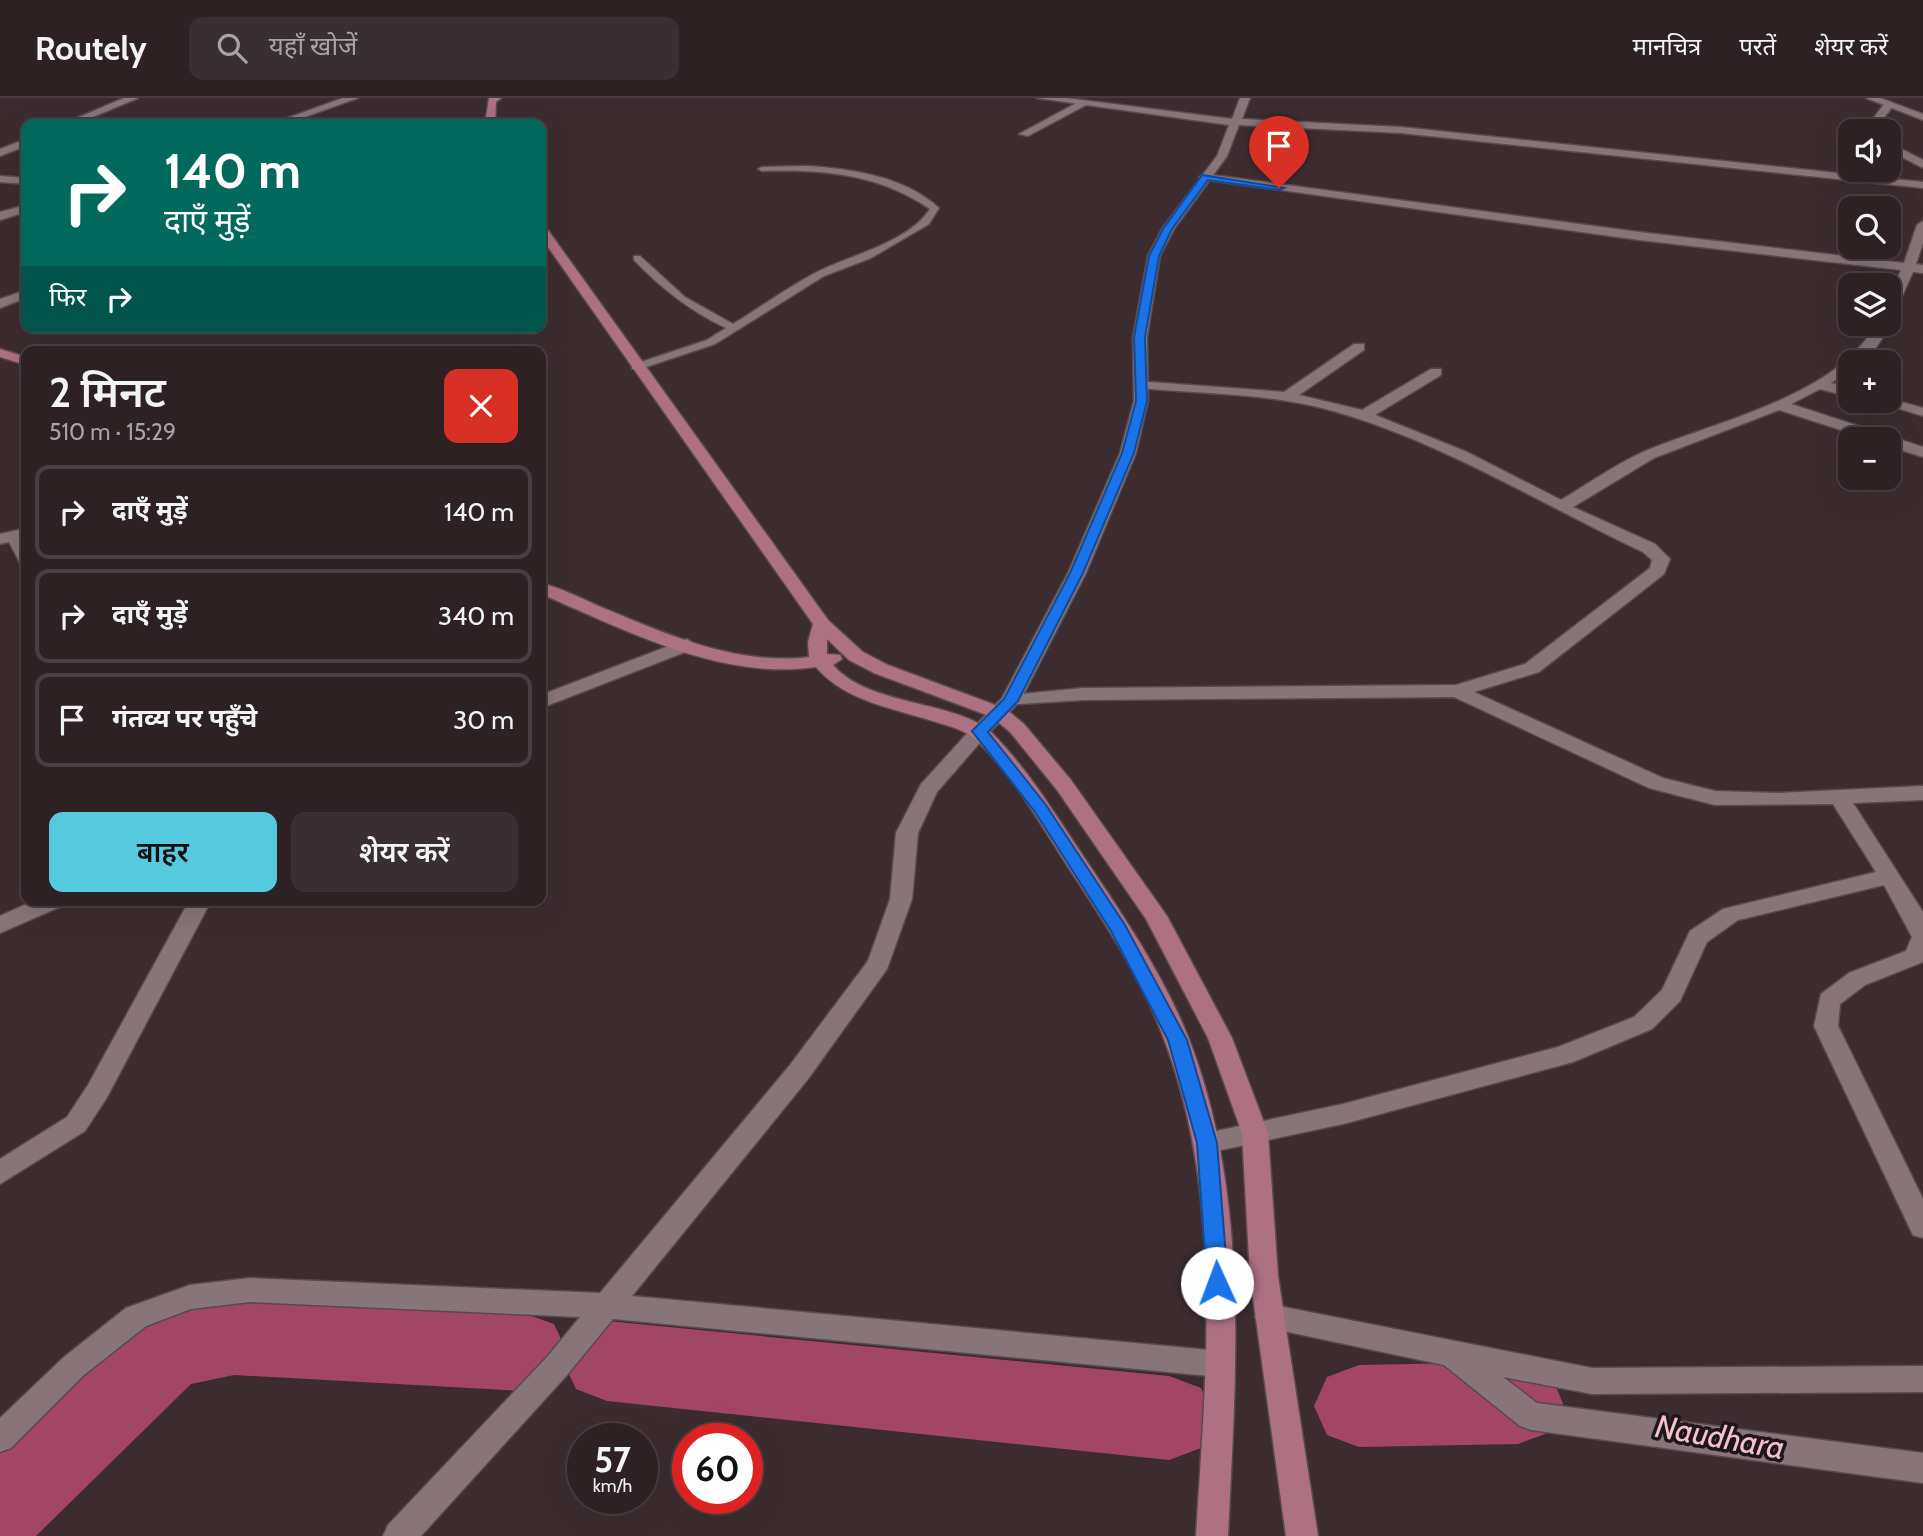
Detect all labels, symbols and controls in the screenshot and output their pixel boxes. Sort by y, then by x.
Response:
search box [189,17,679,80]
text: Routely [35,28,147,68]
icon: search [213,29,251,67]
text: यहाँ खोजें [269,30,357,62]
text: मानचित्र [1633,32,1701,61]
text: परतें [1739,32,1776,61]
text: शेयर करें [1814,32,1888,61]
pin [1249,116,1309,188]
map controls [1838,119,1901,490]
button: sound [1838,119,1901,182]
icon: arrive [1260,127,1298,165]
text: 140 m [164,141,301,200]
icon: right [49,147,140,238]
button: search [1838,196,1901,259]
text: दाएँ मुड़ें [164,201,250,240]
button: layers [1838,273,1901,336]
icon: right [100,280,138,318]
text: फिर [49,281,86,313]
button: + [1838,350,1901,413]
text: 2 मिनट [49,366,166,418]
button: close [444,369,518,443]
text: 510 m · 15:29 [49,418,176,446]
button: − [1838,427,1901,490]
icon: right [53,493,91,531]
text: दाएँ मुड़ें [112,494,188,526]
text: 140 m [444,496,514,528]
icon: right [53,597,91,635]
text: दाएँ मुड़ें [112,598,188,630]
text: 340 m [438,600,514,632]
icon: arrive [53,701,91,739]
text: गंतव्य पर पहुँचे [112,702,257,734]
text: 30 m [453,704,514,736]
button: बाहर [49,812,277,892]
button: शेयर करें [291,812,518,892]
position arrow [1180,1246,1254,1320]
water label: Naudhara [1652,1406,1788,1467]
speed limit sign: 60 [672,1423,763,1514]
text: 57 [594,1438,631,1481]
text: km/h [593,1475,632,1497]

